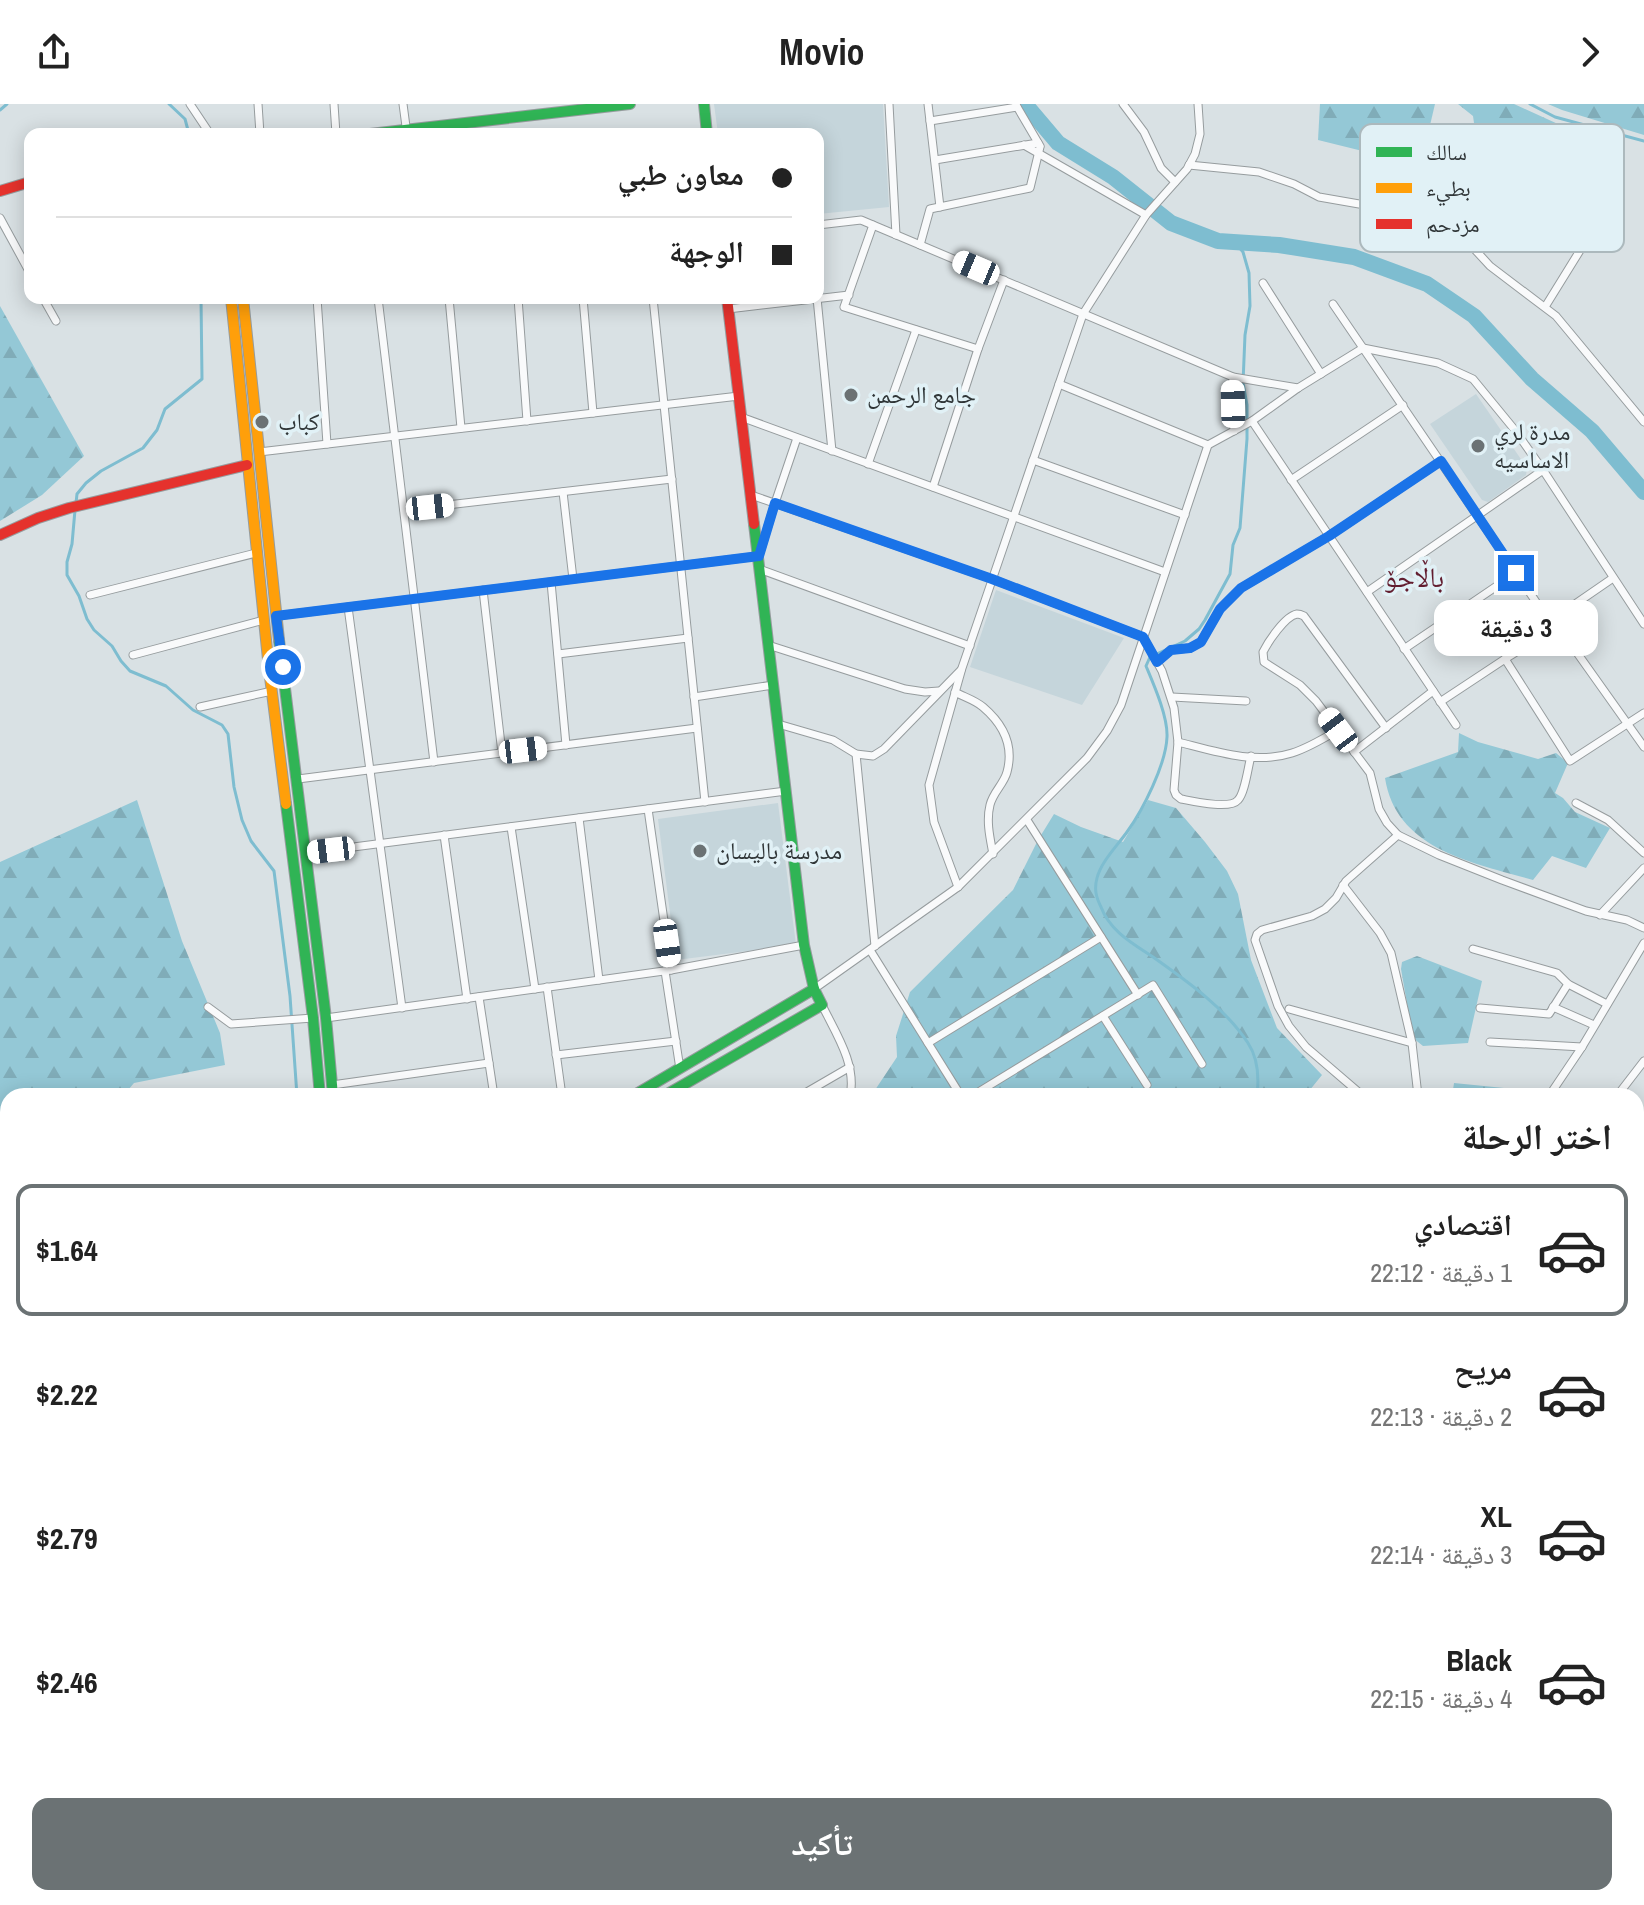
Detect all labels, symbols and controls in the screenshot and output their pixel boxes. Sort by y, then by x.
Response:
text: Movio [779,28,865,76]
icon: share [32,30,76,74]
icon: forward [1568,30,1612,74]
legend [1360,124,1624,252]
text: سالك [1426,137,1467,167]
text: معاون طبي [618,154,744,194]
text: بطيء [1426,173,1471,206]
text: مزدحم [1426,209,1480,239]
text: الوجهة [669,231,744,271]
car [949,248,1003,288]
place label: جامع الرحمن [867,378,976,410]
car [1221,380,1245,428]
marker: جامع الرحمن [842,386,860,404]
place label: كباب [278,405,320,437]
marker: كباب [253,413,271,431]
place label: مدرة لري الاساسیه [1494,415,1570,475]
marker: مدرة لري الاساسیه [1469,437,1487,455]
car [405,493,455,521]
route end [1498,555,1534,591]
district label: باڵاجۆ [1384,558,1444,596]
callout: 3 دقيقة [1434,601,1598,657]
text: 3 دقيقة [1480,610,1552,645]
route start [265,649,301,685]
car [1314,704,1362,756]
car [498,735,548,765]
place label: مدرسة بالیسان [716,834,842,866]
car [306,835,356,865]
marker: مدرسة بالیسان [691,842,709,860]
car [652,918,682,968]
text: اختر الرحلة [1462,1112,1612,1160]
text: اقتصادي [1414,1204,1512,1244]
icon: car [1536,1214,1608,1286]
text: $1.64 [36,1230,98,1270]
text: 1 دقيقة · 22:12 [1370,1255,1512,1290]
text: مريح [1454,1348,1512,1388]
icon: car [1536,1358,1608,1430]
text: $2.22 [36,1374,98,1414]
text: 2 دقيقة · 22:13 [1370,1399,1512,1434]
text: XL [1481,1496,1512,1536]
icon: car [1536,1502,1608,1574]
text: $2.79 [36,1518,98,1558]
text: 3 دقيقة · 22:14 [1370,1537,1512,1572]
text: Black [1446,1640,1512,1680]
icon: car [1536,1646,1608,1718]
text: $2.46 [36,1662,98,1702]
text: 4 دقيقة · 22:15 [1370,1681,1512,1716]
button: تأكيد [32,1798,1612,1890]

